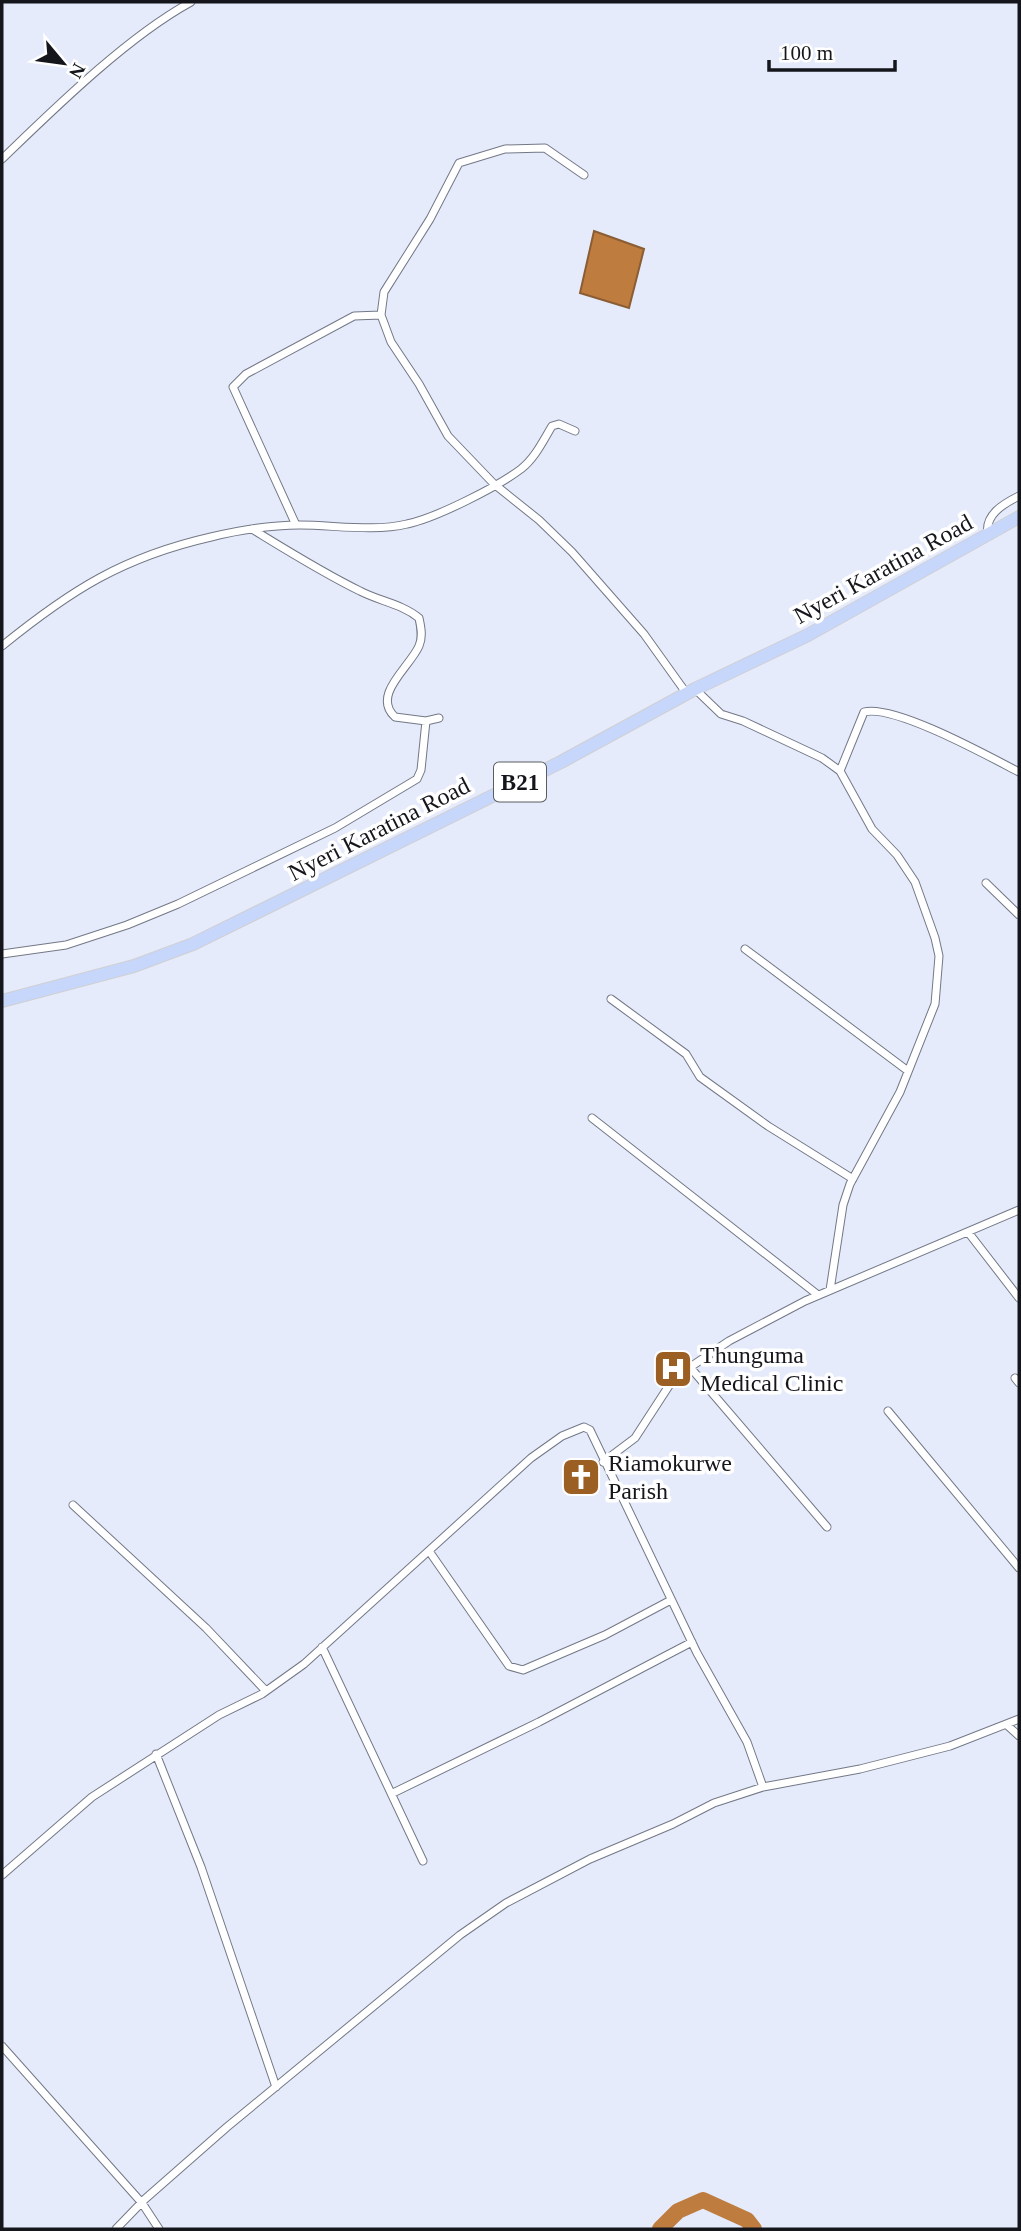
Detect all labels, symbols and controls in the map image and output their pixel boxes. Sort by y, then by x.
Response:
north arrow [28,28,98,98]
scale bar [769,28,895,72]
text: 100 m [780,41,833,65]
text: N [65,60,90,82]
street label: Nyeri Karatina Road [789,509,977,629]
road number: B21 [494,762,546,802]
street label: Nyeri Karatina Road [284,772,474,886]
place label: Thunguma Medical Clinic [700,1342,843,1396]
hospital icon: Thunguma Medical Clinic [652,1348,694,1390]
place label: Riamokurwe Parish [608,1450,732,1504]
church icon: Riamokurwe Parish [560,1456,602,1498]

